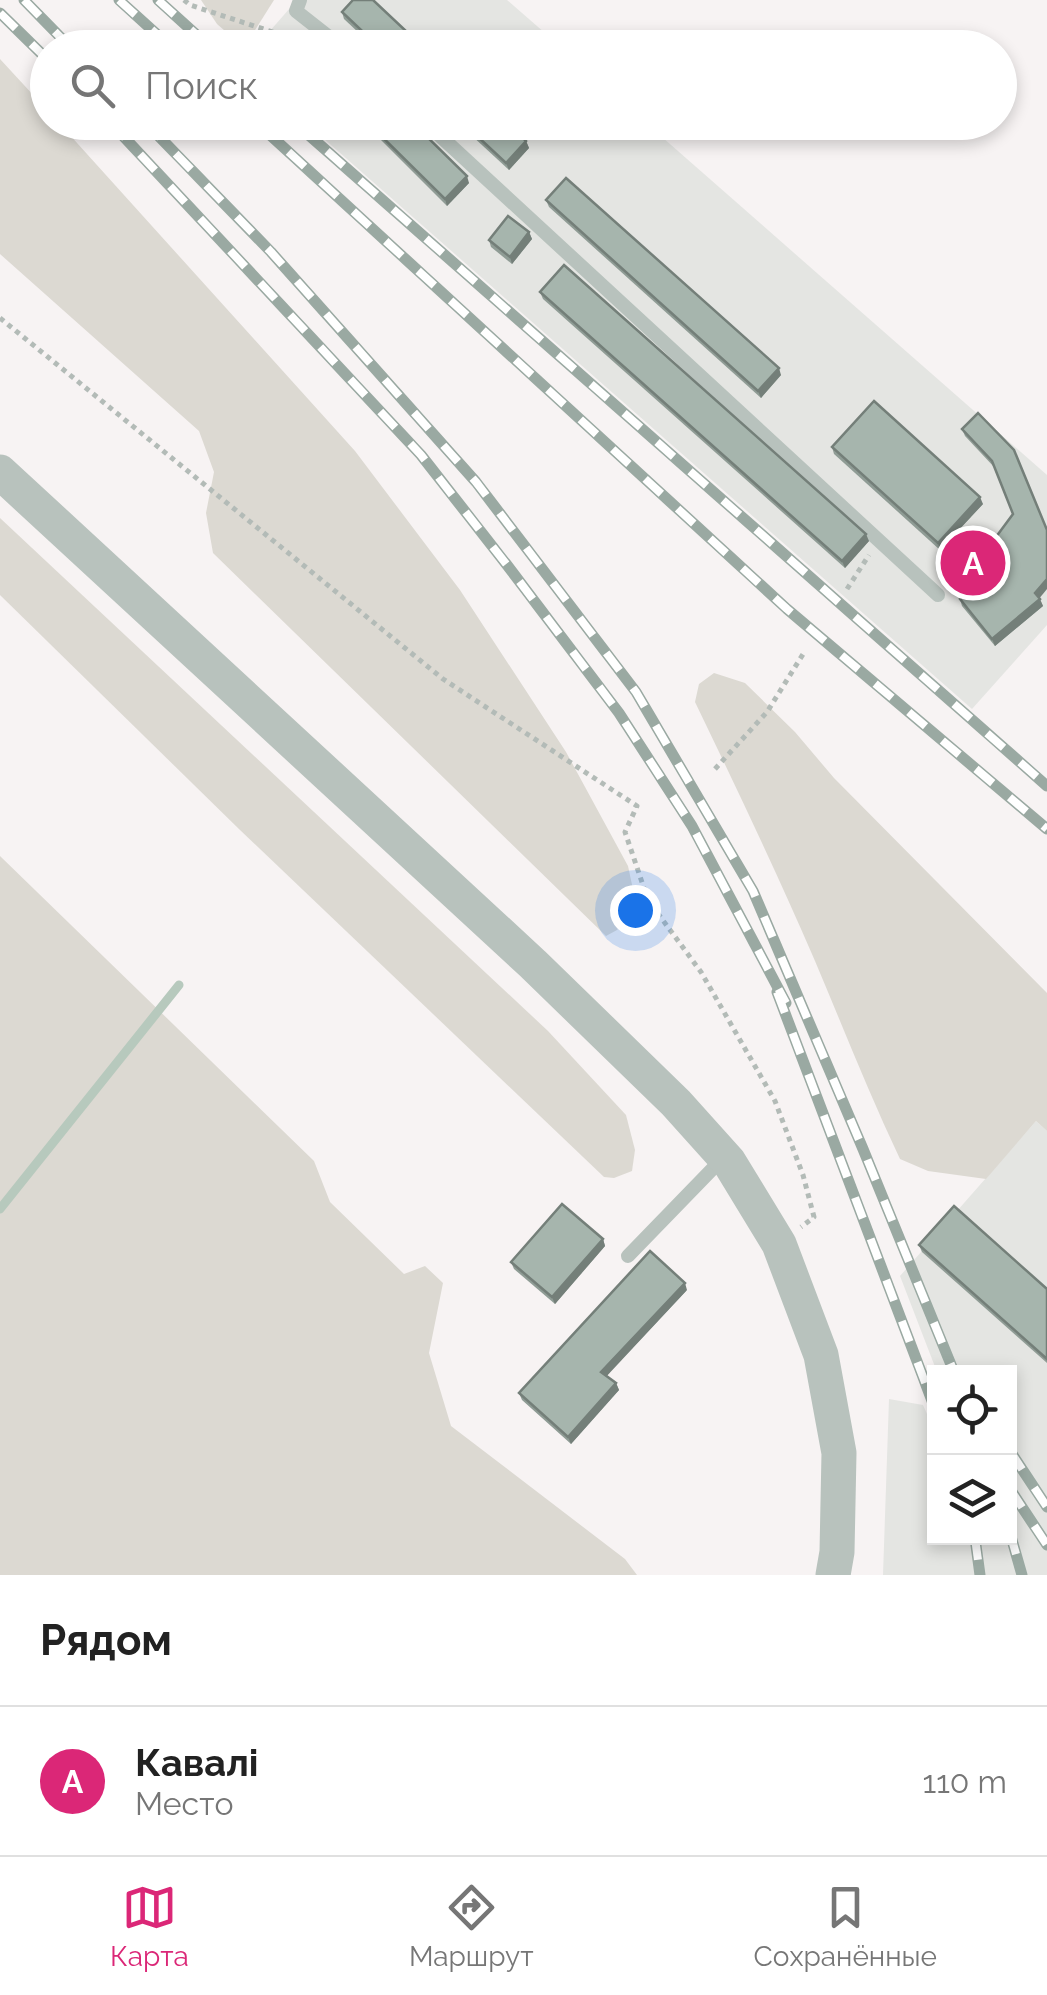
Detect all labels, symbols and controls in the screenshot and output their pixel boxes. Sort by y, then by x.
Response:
search box [30,30,1017,140]
icon: search [65,58,120,113]
text: Поиск [145,63,258,108]
pin: A [940,526,1006,600]
your location [610,885,661,936]
map controls [927,1365,1017,1545]
button: locate [927,1365,1017,1455]
button: layers [927,1455,1017,1545]
text: Рядом [40,1616,172,1665]
text: Кавалі [135,1740,258,1785]
text: A [62,1763,83,1800]
text: 110 m [922,1763,1007,1800]
text: Место [135,1785,233,1822]
tab: Карта [110,1880,189,1973]
tab: Маршрут [409,1880,534,1973]
tab: Сохранённые [754,1880,937,1973]

